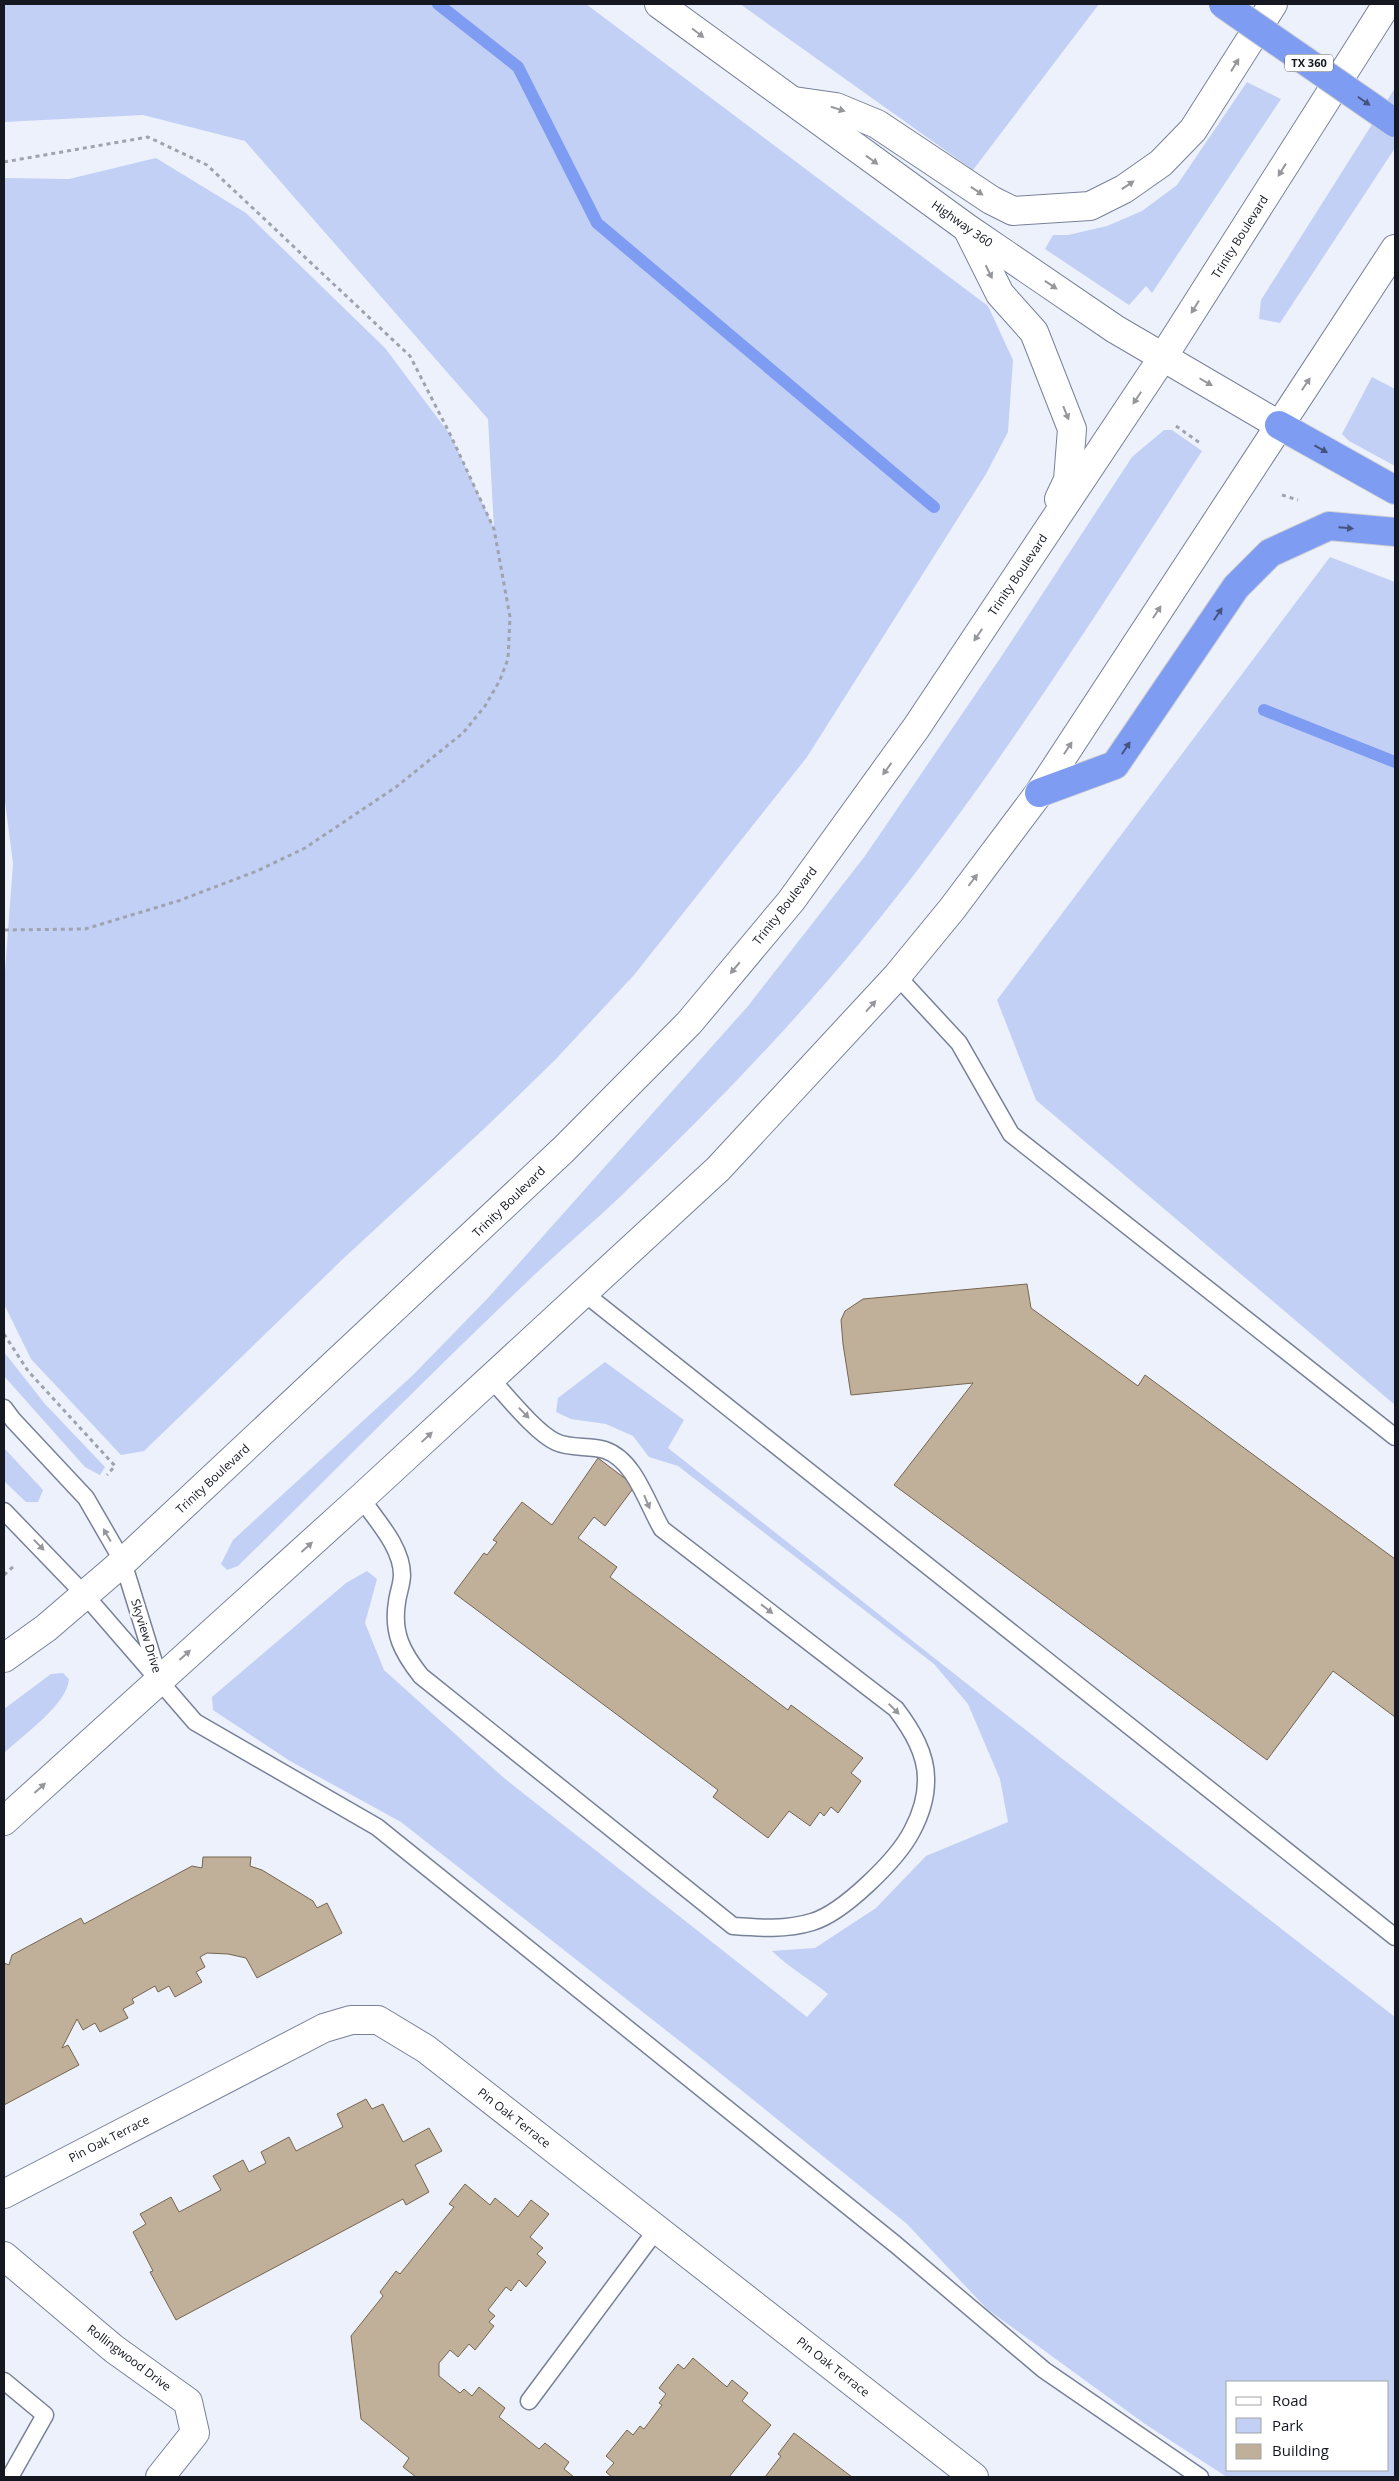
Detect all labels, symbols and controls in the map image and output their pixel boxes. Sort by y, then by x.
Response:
one-way arrow [691,28,705,38]
road number: TX 360 [1285,54,1333,72]
one-way arrow [1230,58,1239,71]
one-way arrow [1357,96,1371,106]
one-way arrow [830,105,845,113]
one-way arrow [865,155,879,165]
one-way arrow [1277,163,1287,176]
one-way arrow [1122,180,1135,190]
one-way arrow [970,186,984,196]
street label: Trinity Boulevard [1207,192,1272,282]
street label: Highway 360 [928,196,997,251]
one-way arrow [985,265,993,279]
one-way arrow [1044,280,1058,290]
one-way arrow [1191,300,1200,314]
one-way arrow [1199,377,1212,386]
one-way arrow [1301,377,1310,391]
one-way arrow [1132,391,1141,405]
one-way arrow [1062,406,1070,421]
one-way arrow [1314,444,1328,453]
one-way arrow [1338,524,1354,532]
street label: Trinity Boulevard [984,530,1051,619]
one-way arrow [1152,605,1162,619]
one-way arrow [1213,607,1223,621]
one-way arrow [973,628,983,642]
one-way arrow [1063,741,1073,755]
one-way arrow [1121,741,1131,755]
one-way arrow [882,762,892,776]
street label: Trinity Boulevard [749,863,821,948]
one-way arrow [968,873,978,887]
one-way arrow [730,961,741,974]
one-way arrow [865,999,876,1012]
street label: Trinity Boulevard [468,1162,549,1241]
one-way arrow [518,1407,530,1419]
one-way arrow [420,1431,432,1443]
street label: Trinity Boulevard [172,1440,253,1517]
one-way arrow [644,1495,652,1509]
one-way arrow [103,1528,112,1541]
one-way arrow [33,1539,45,1551]
one-way arrow [300,1541,313,1552]
street label: Skyview Drive [127,1597,166,1675]
one-way arrow [760,1604,773,1615]
one-way arrow [179,1649,191,1661]
one-way arrow [888,1703,900,1715]
one-way arrow [33,1783,46,1794]
street label: Pin Oak Terrace [474,2084,555,2152]
street label: Pin Oak Terrace [66,2111,152,2166]
street label: Rollingwood Drive [84,2320,175,2395]
street label: Pin Oak Terrace [793,2333,874,2401]
legend [1226,2381,1389,2471]
text: Road [1272,2390,1308,2410]
text: Park [1272,2415,1303,2435]
text: Building [1272,2440,1329,2460]

